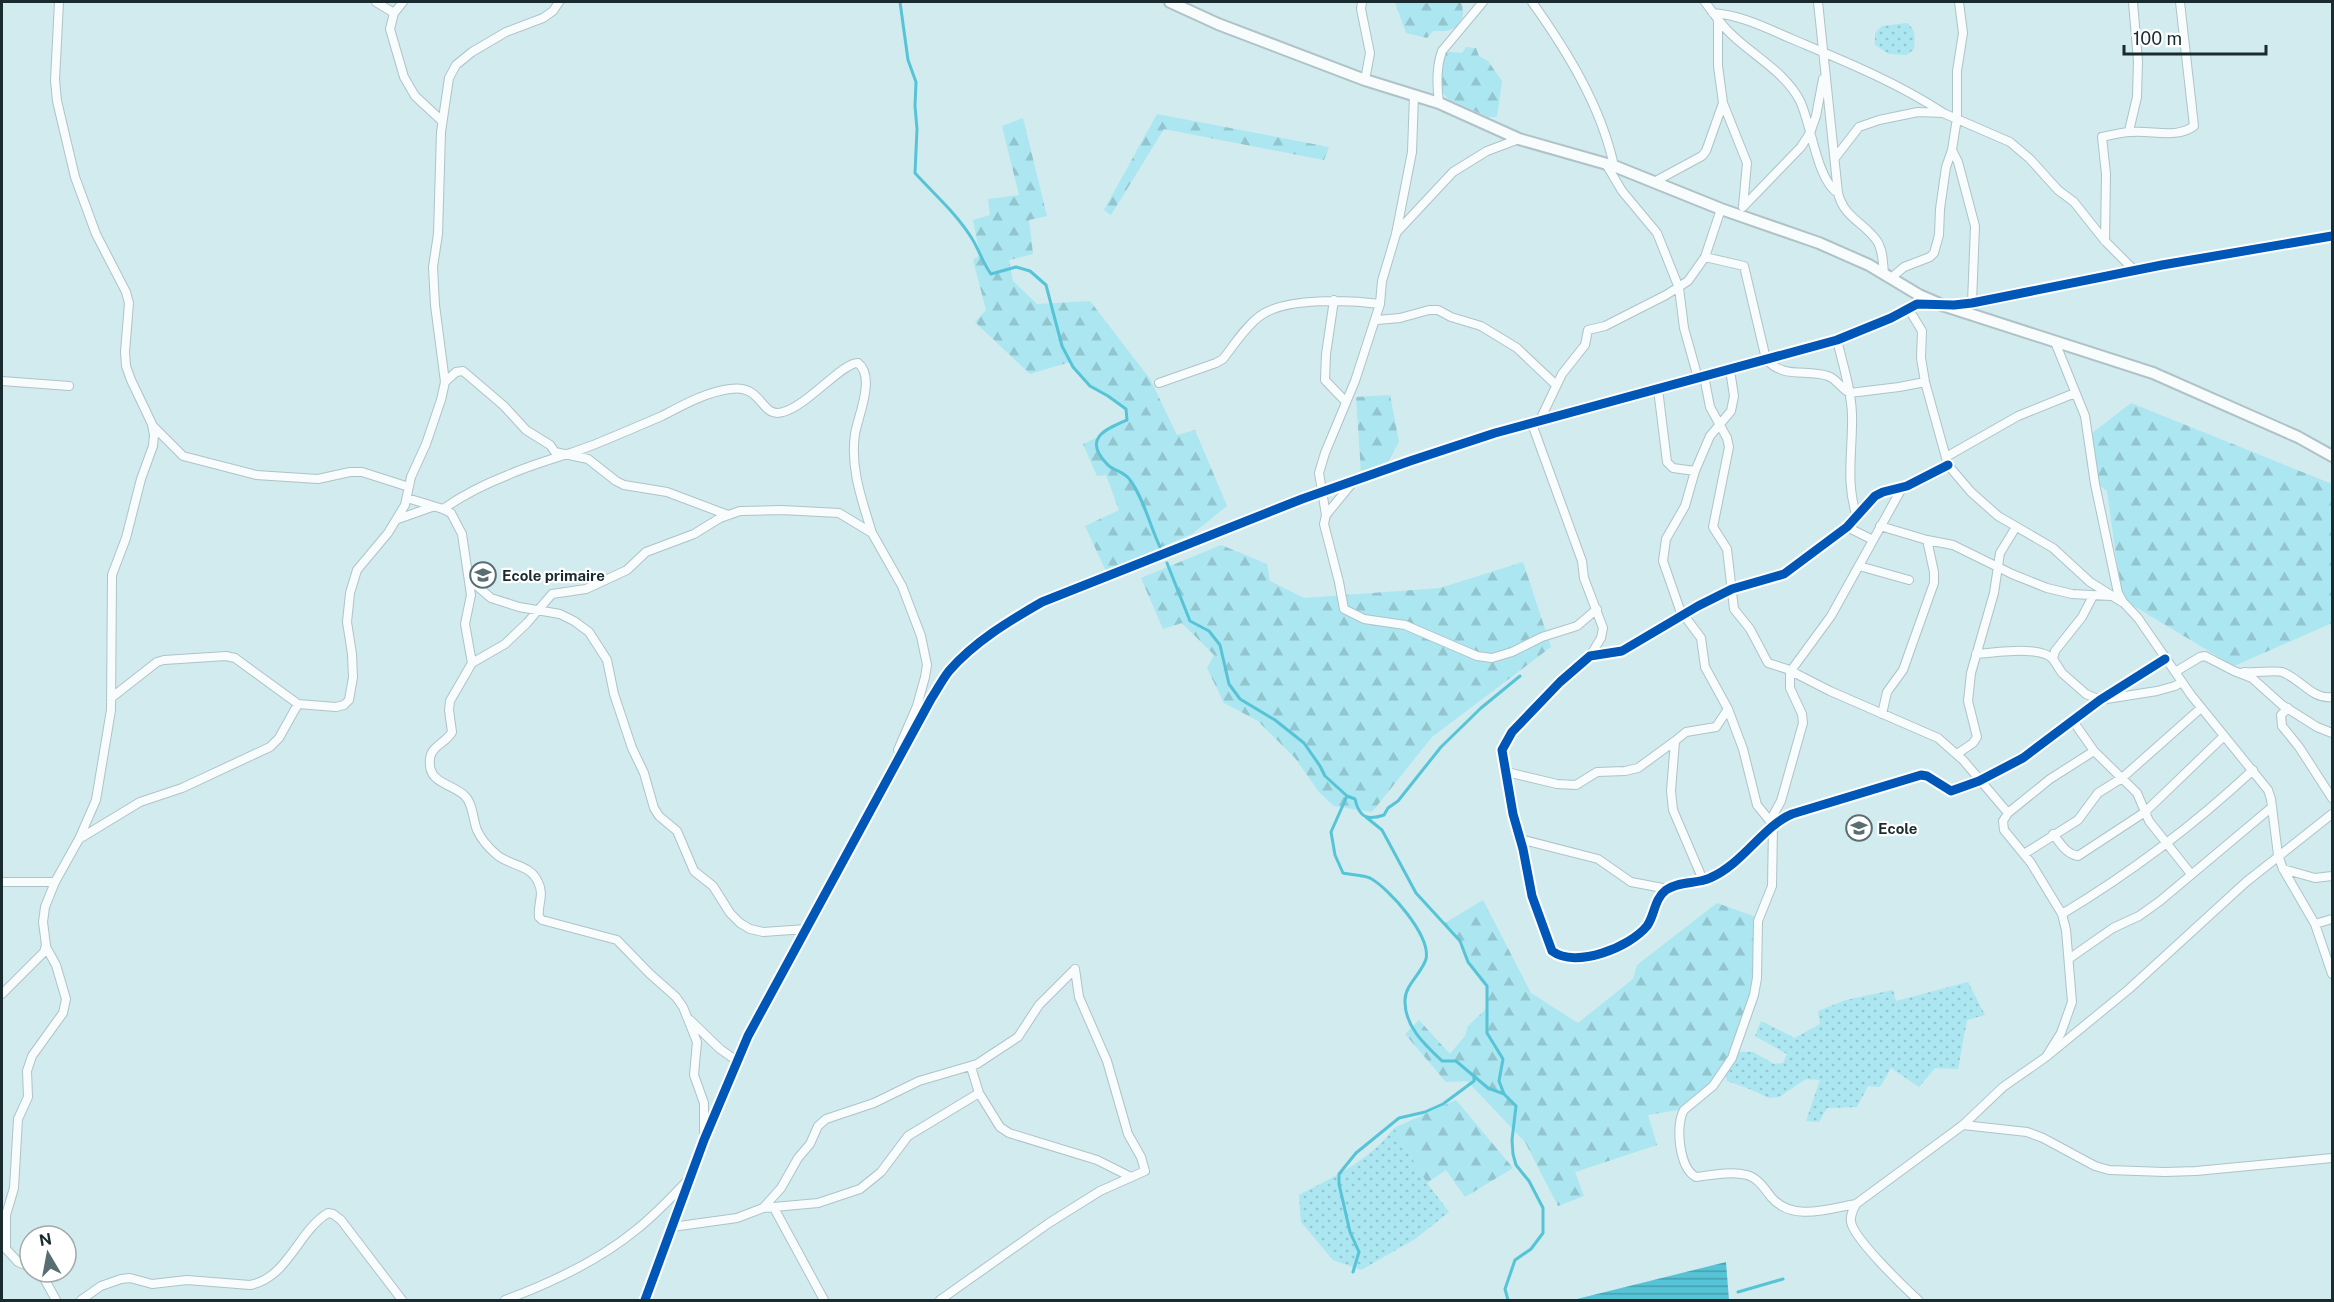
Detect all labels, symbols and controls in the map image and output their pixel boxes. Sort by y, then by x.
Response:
scale bar [2124,18,2266,56]
text: 100 m [2133,28,2182,49]
school or university icon: Ecole primaire [468,560,498,590]
place label: Ecole primaire [502,567,605,584]
school or university icon: Ecole [1844,813,1874,843]
place label: Ecole [1878,820,1917,837]
north arrow [18,1224,78,1284]
text: N [38,1229,53,1250]

